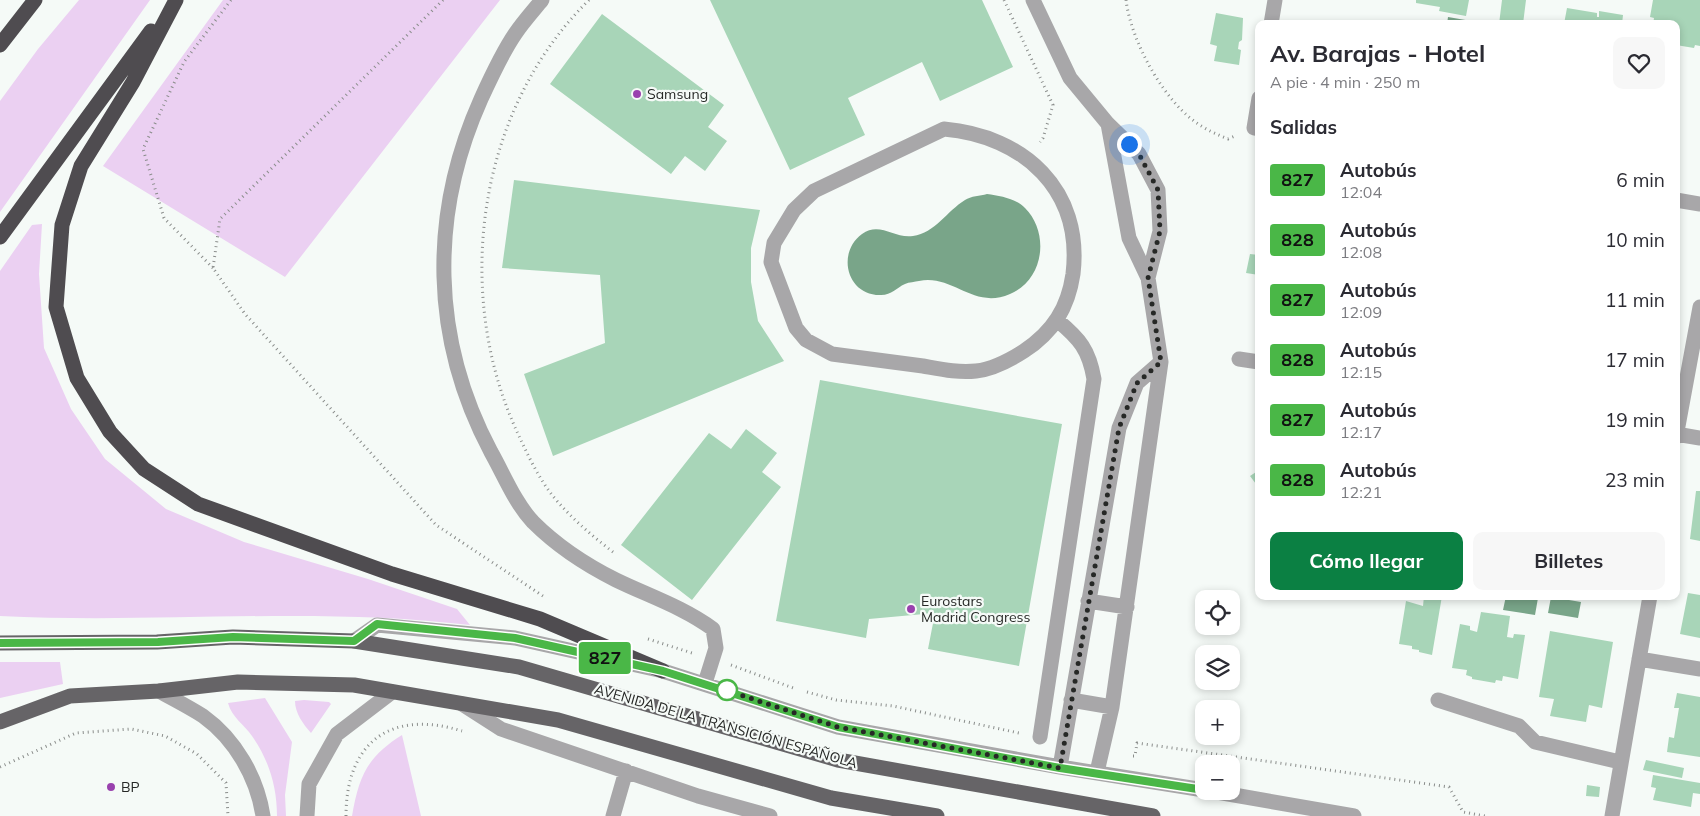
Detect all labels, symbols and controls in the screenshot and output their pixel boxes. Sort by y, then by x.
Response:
button: heart [1613,37,1665,89]
text: Av. Barajas - Hotel [1270,38,1485,68]
text: A pie · 4 min · 250 m [1270,72,1420,92]
place label: Samsung [647,85,708,103]
marker: Samsung [631,88,643,100]
text: Salidas [1270,115,1337,139]
your location [1117,132,1142,157]
text: Autobús [1340,158,1417,182]
text: 827 [1281,168,1314,191]
text: 6 min [1616,168,1665,192]
text: 12:04 [1340,182,1382,202]
text: Autobús [1340,218,1417,242]
text: 828 [1281,228,1314,251]
text: 10 min [1605,228,1665,252]
text: 12:08 [1340,242,1382,262]
text: Autobús [1340,278,1417,302]
text: 827 [1281,288,1314,311]
text: 11 min [1605,288,1665,312]
text: 12:09 [1340,302,1382,322]
text: Autobús [1340,338,1417,362]
text: 828 [1281,348,1314,371]
text: 17 min [1605,348,1665,372]
text: 12:15 [1340,362,1382,382]
text: Autobús [1340,398,1417,422]
text: 827 [1281,408,1314,431]
text: 19 min [1605,408,1665,432]
text: 12:17 [1340,422,1382,442]
text: Autobús [1340,458,1417,482]
text: 828 [1281,468,1314,491]
text: 23 min [1605,468,1665,492]
text: 12:21 [1340,482,1382,502]
button: Cómo llegar [1270,532,1463,590]
button: Billetes [1473,532,1665,590]
map controls [1195,590,1240,800]
button: locate [1195,590,1240,635]
place label: Eurostars Madrid Congress [921,592,1031,626]
marker: Eurostars Madrid Congress [905,603,917,615]
line badge: 827 [576,642,634,674]
button: layers [1195,645,1240,690]
text: 827 [589,646,621,669]
unlabelled marker [716,679,738,701]
street label: AVENIDA DE LA TRANSICIÓN ESPAÑOLA [592,680,860,772]
button: + [1195,700,1240,745]
button: − [1195,755,1240,800]
place label: BP [121,778,140,796]
marker: BP [105,781,117,793]

